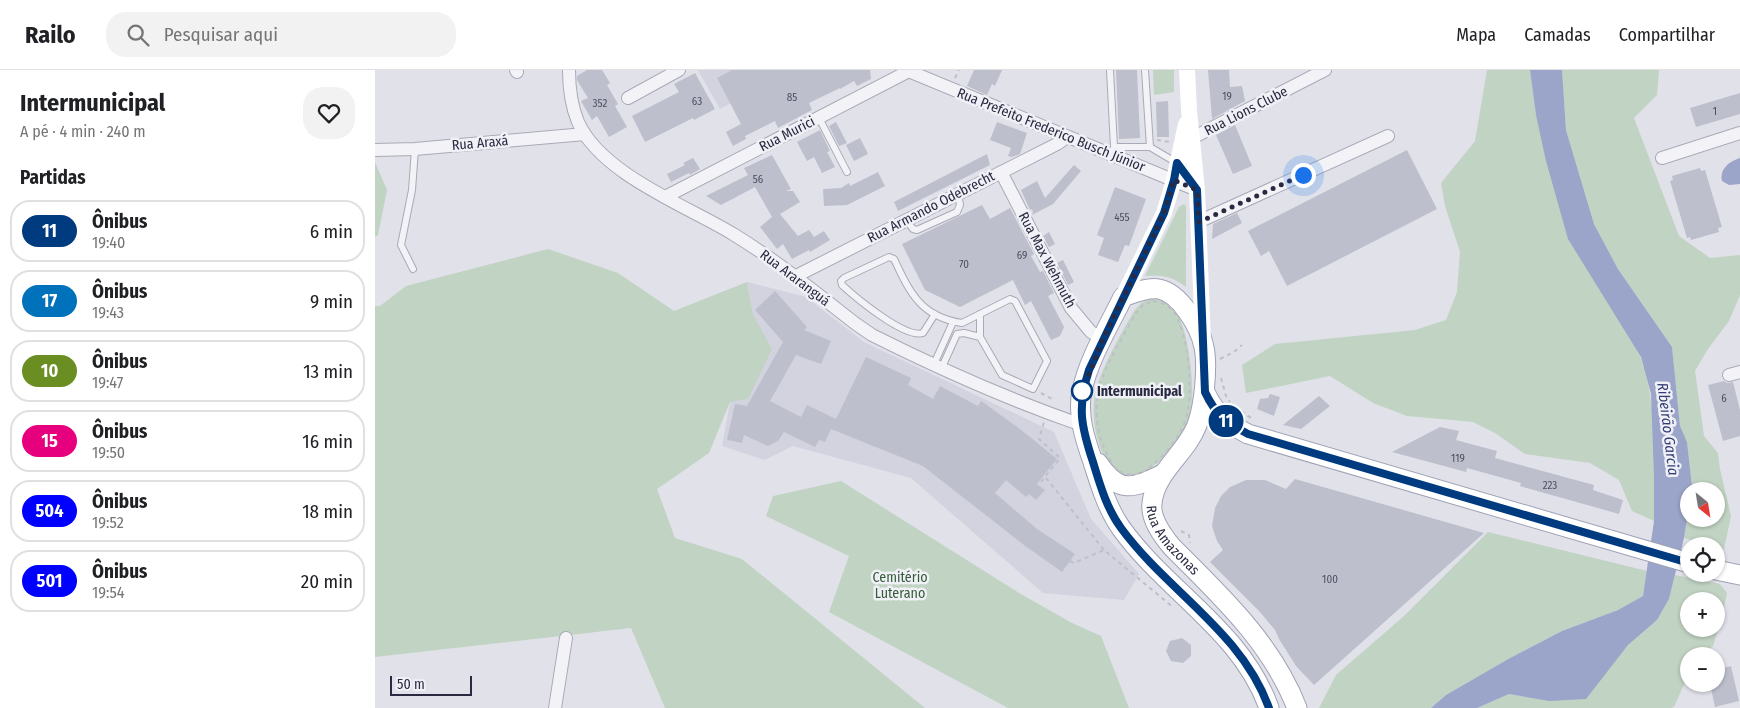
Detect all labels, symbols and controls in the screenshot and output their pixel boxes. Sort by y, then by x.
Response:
search box [106,12,456,57]
text: Railo [25,21,76,49]
icon: search [124,21,152,49]
text: Pesquisar aqui [164,23,278,46]
text: Mapa [1456,24,1496,46]
text: Camadas [1524,24,1591,46]
text: Compartilhar [1619,24,1715,46]
street label: Rua Lions Clube [1202,83,1291,139]
street label: Rua Prefeito Frederico Busch Júnior [954,84,1148,176]
button: heart [303,87,355,139]
text: Intermunicipal [20,89,165,117]
house number: 19 [1222,90,1232,103]
house number: 85 [787,91,797,104]
house number: 63 [692,95,702,108]
house number: 352 [593,97,608,110]
house number: 1 [1713,105,1717,118]
street label: Rua Murici [756,113,818,155]
text: A pé · 4 min · 240 m [20,122,146,141]
street label: Rua Araxá [451,132,509,154]
your location [1291,163,1316,188]
text: Partidas [20,166,85,189]
street label: Rua Armando Odebrecht [865,167,998,246]
house number: 56 [753,173,764,186]
street label: Rua Max Wehmuth [1015,209,1079,311]
text: Ônibus [92,210,147,233]
house number: 455 [1114,211,1130,224]
text: 11 [42,220,57,242]
text: 6 min [310,220,353,243]
text: 19:40 [92,233,125,252]
street label: Rua Araranguá [757,246,833,310]
house number: 69 [1017,249,1027,262]
house number: 70 [959,258,969,271]
text: Ônibus [92,280,147,303]
text: 17 [42,290,57,312]
text: 9 min [310,290,353,313]
text: 19:43 [92,303,124,322]
text: Ônibus [92,350,147,373]
text: 10 [41,360,58,382]
text: 13 min [303,360,353,383]
text: 19:47 [92,373,123,392]
marker: Intermunicipal [1071,380,1093,402]
water label: Ribeirão Garcia [1653,381,1683,477]
place label: Intermunicipal [1097,383,1182,400]
house number: 6 [1721,392,1727,405]
line badge: 11 [1203,405,1249,437]
text: 11 [1219,410,1233,432]
text: Ônibus [92,420,147,443]
text: 15 [41,430,58,452]
text: 16 min [302,430,353,453]
text: 19:50 [92,443,125,462]
house number: 119 [1451,452,1465,465]
house number: 223 [1543,479,1557,492]
north arrow [1680,482,1725,528]
map controls [1680,482,1725,692]
text: Ônibus [92,490,147,513]
text: 504 [36,500,63,522]
text: 18 min [302,500,353,523]
street label: Rua Amazonas [1143,505,1203,578]
text: 19:52 [92,513,124,532]
button: locate [1680,537,1725,582]
text: Ônibus [92,560,147,583]
park label: Cemitério Luterano [872,569,928,602]
text: 501 [37,570,62,592]
text: 20 min [301,570,353,593]
house number: 100 [1322,573,1338,586]
text: 19:54 [92,583,125,602]
button: + [1680,592,1725,637]
button: − [1680,647,1725,692]
scale bar [390,673,473,696]
text: 50 m [397,676,425,693]

